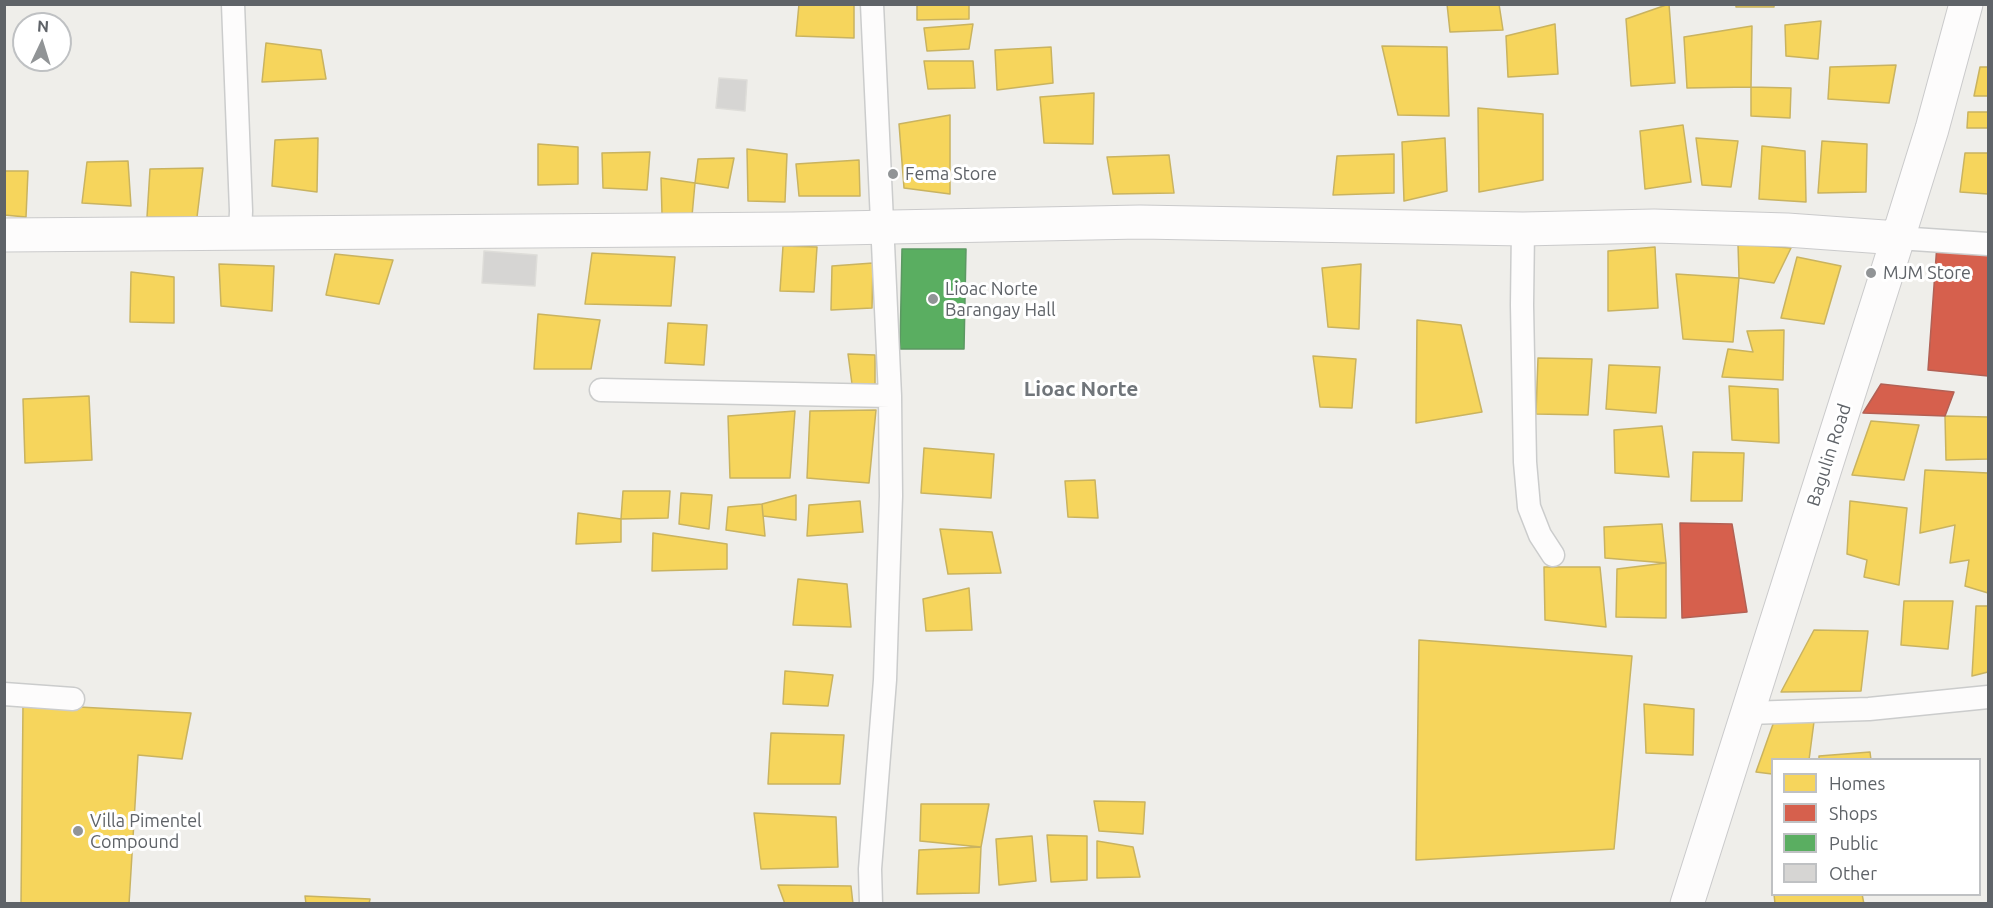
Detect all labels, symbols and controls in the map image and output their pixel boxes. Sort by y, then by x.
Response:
north arrow [12,12,72,72]
text: N [37,17,50,35]
place label: Fema Store [905,163,997,185]
marker: Fema Store [886,167,900,181]
place label: MJM Store [1883,262,1971,284]
marker: MJM Store [1864,266,1878,280]
place label: Lioac Norte Barangay Hall [945,278,1056,320]
marker: Lioac Norte Barangay Hall [926,292,940,306]
district label: Lioac Norte [1024,376,1138,402]
street label: Bagulin Road [1802,401,1856,509]
legend [1771,758,1981,896]
text: Homes [1829,773,1885,793]
text: Shops [1829,803,1878,823]
place label: Villa Pimentel Compound [90,810,202,852]
marker: Villa Pimentel Compound [71,824,85,838]
text: Public [1829,833,1878,853]
text: Other [1829,863,1877,883]

